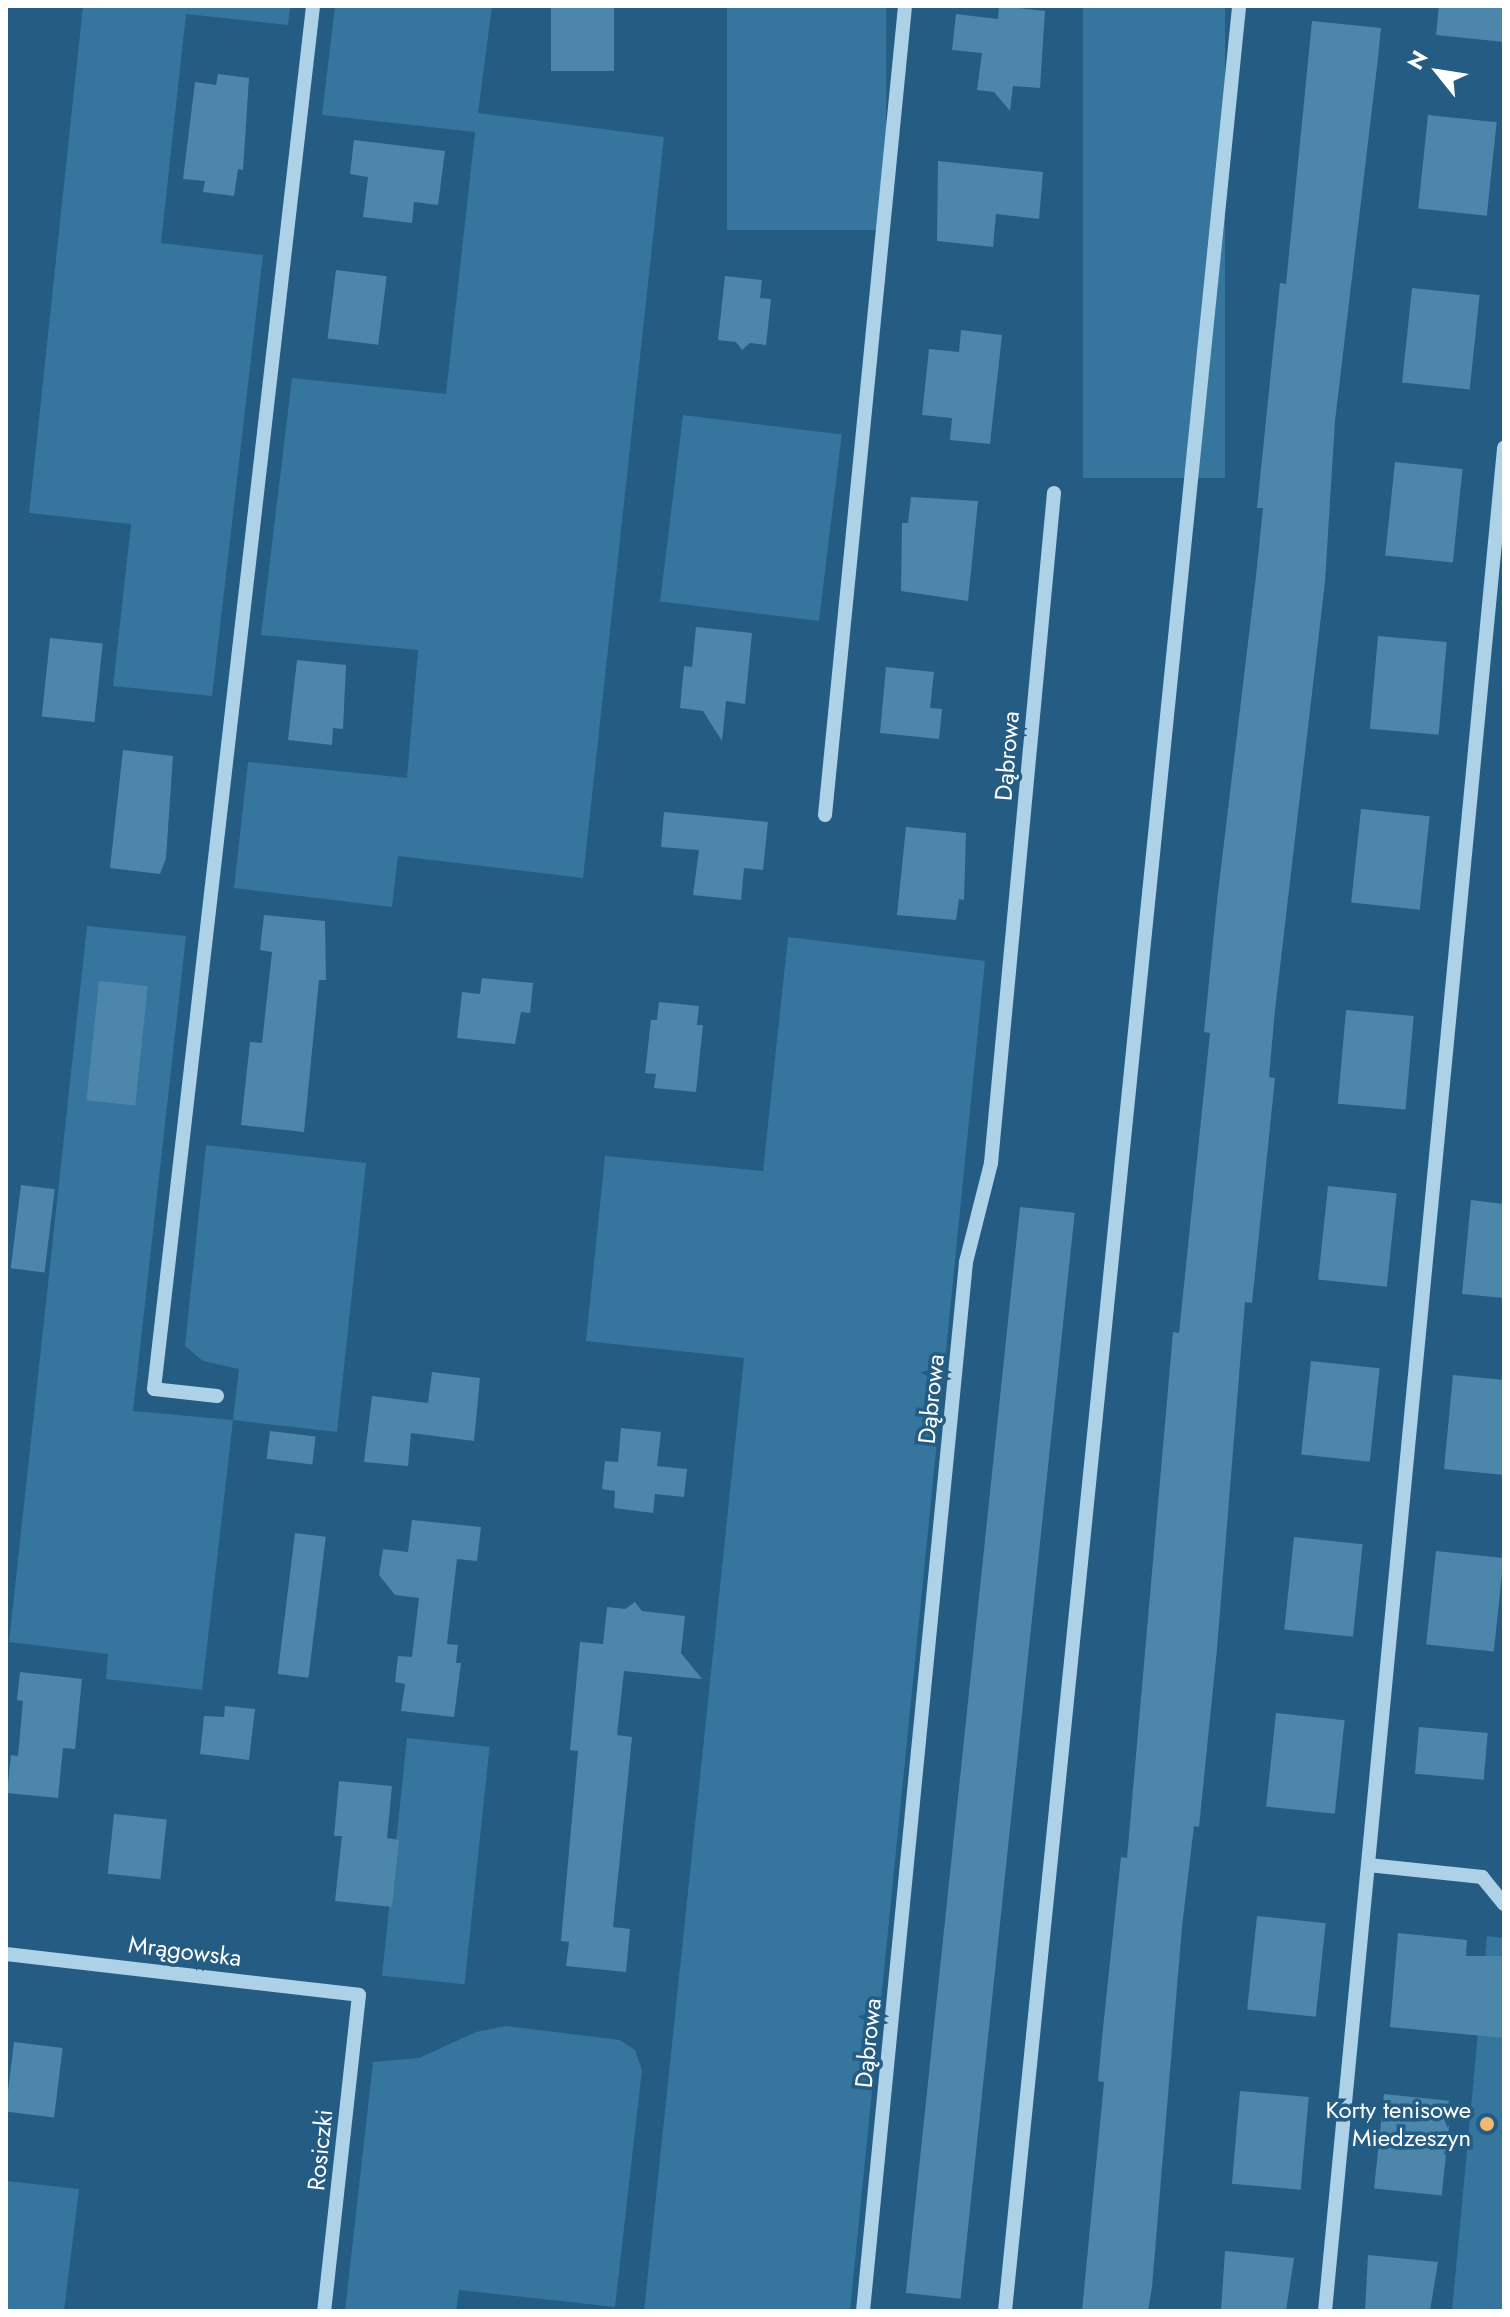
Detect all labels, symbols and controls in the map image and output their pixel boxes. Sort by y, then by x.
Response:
north arrow [1398,32,1478,112]
text: N [1399,44,1435,76]
street label: Dąbrowa [989,710,1025,802]
street label: Dąbrowa [912,1353,950,1445]
street label: Mrągowska [127,1930,243,1972]
street label: Dąbrowa [849,1997,887,2089]
place label: Korty tenisowe Miedzeszyn [1326,2096,1471,2152]
street label: Rosiczki [301,2108,339,2192]
marker: Korty tenisowe Miedzeszyn [1478,2115,1496,2133]

